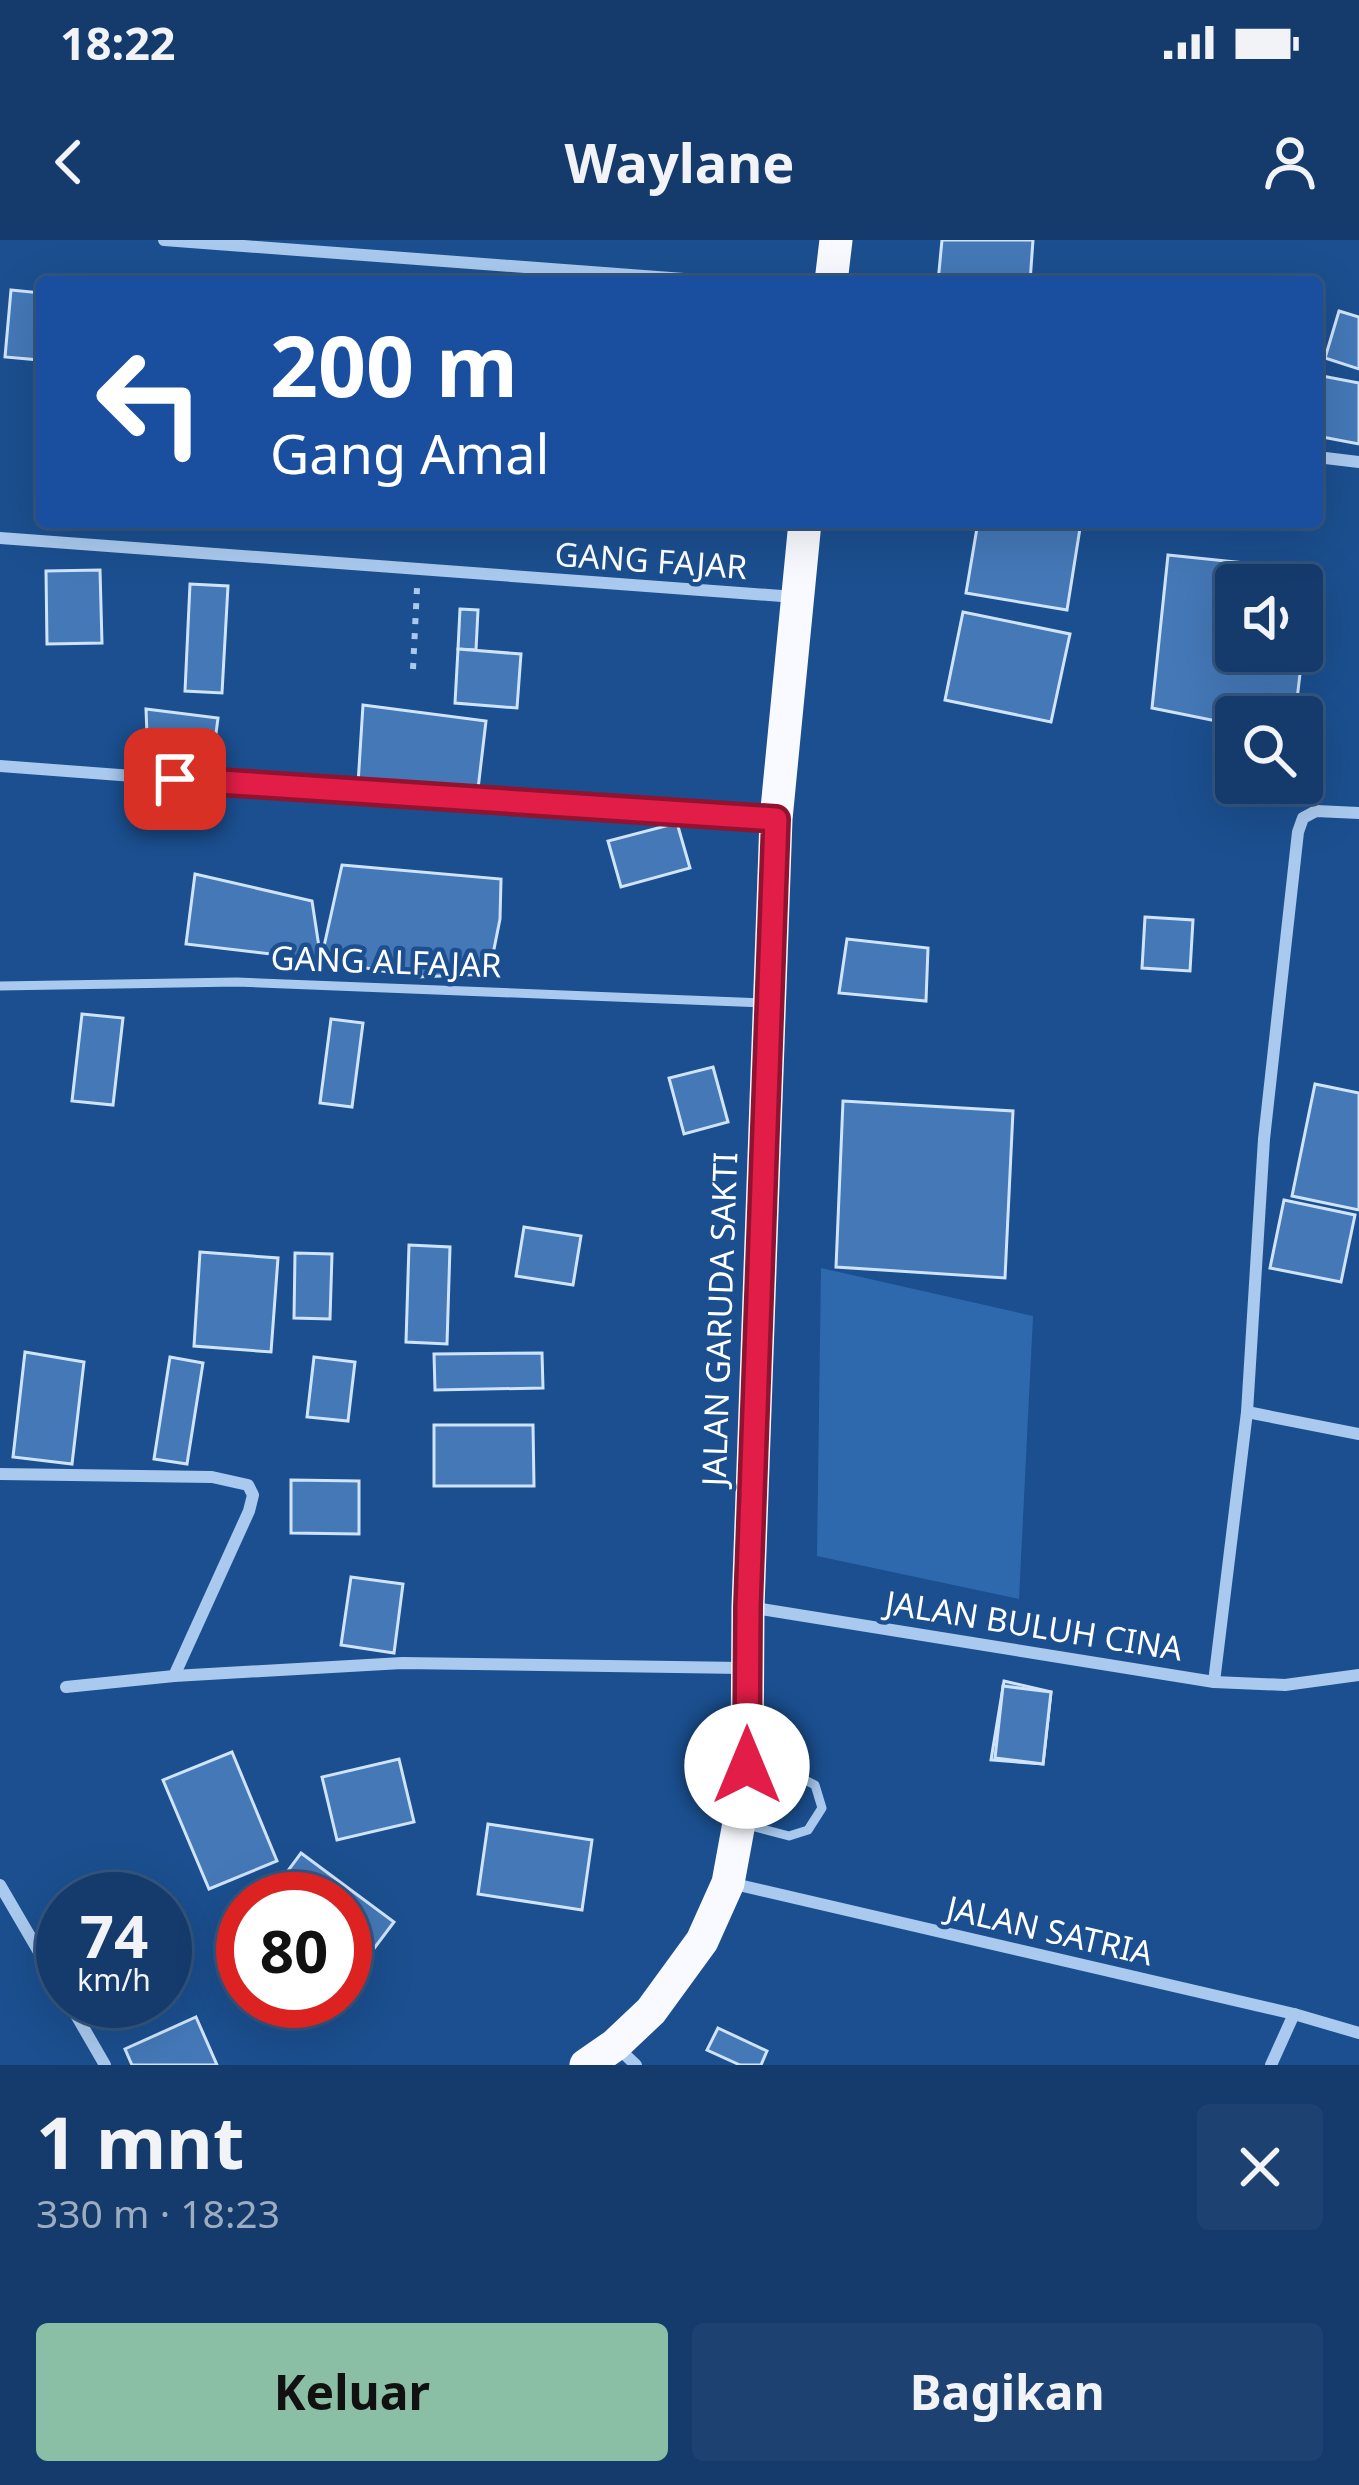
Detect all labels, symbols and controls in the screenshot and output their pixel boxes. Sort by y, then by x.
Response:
text: 18:22 [60,12,176,73]
text: Waylane [564,125,795,199]
icon: back [36,129,102,195]
icon: person [1257,129,1323,195]
text: 200 m [270,307,518,422]
icon: left [72,324,228,480]
text: Gang Amal [270,416,549,490]
street label: GANG FAJAR [553,531,749,589]
map controls [1215,564,1323,804]
button: sound [1215,564,1323,672]
button: search [1215,696,1323,804]
pin [124,728,226,830]
icon: arrive [142,746,208,812]
street label: GANG ALFAJAR [270,934,503,988]
street label: JALAN GARUDA SAKTI [691,1151,747,1490]
street label: JALAN BULUH CINA [879,1579,1187,1671]
position arrow [684,1703,810,1829]
speed limit sign: 80 [216,1872,372,2028]
street label: JALAN SATRIA [940,1884,1158,1976]
text: 74 [80,1894,148,1976]
text: km/h [77,1959,151,2000]
text: 1 mnt [36,2092,244,2190]
button: close [1197,2104,1323,2230]
text: 330 m · 18:23 [36,2186,280,2239]
button: Keluar [36,2323,668,2461]
button: Bagikan [692,2323,1323,2461]

